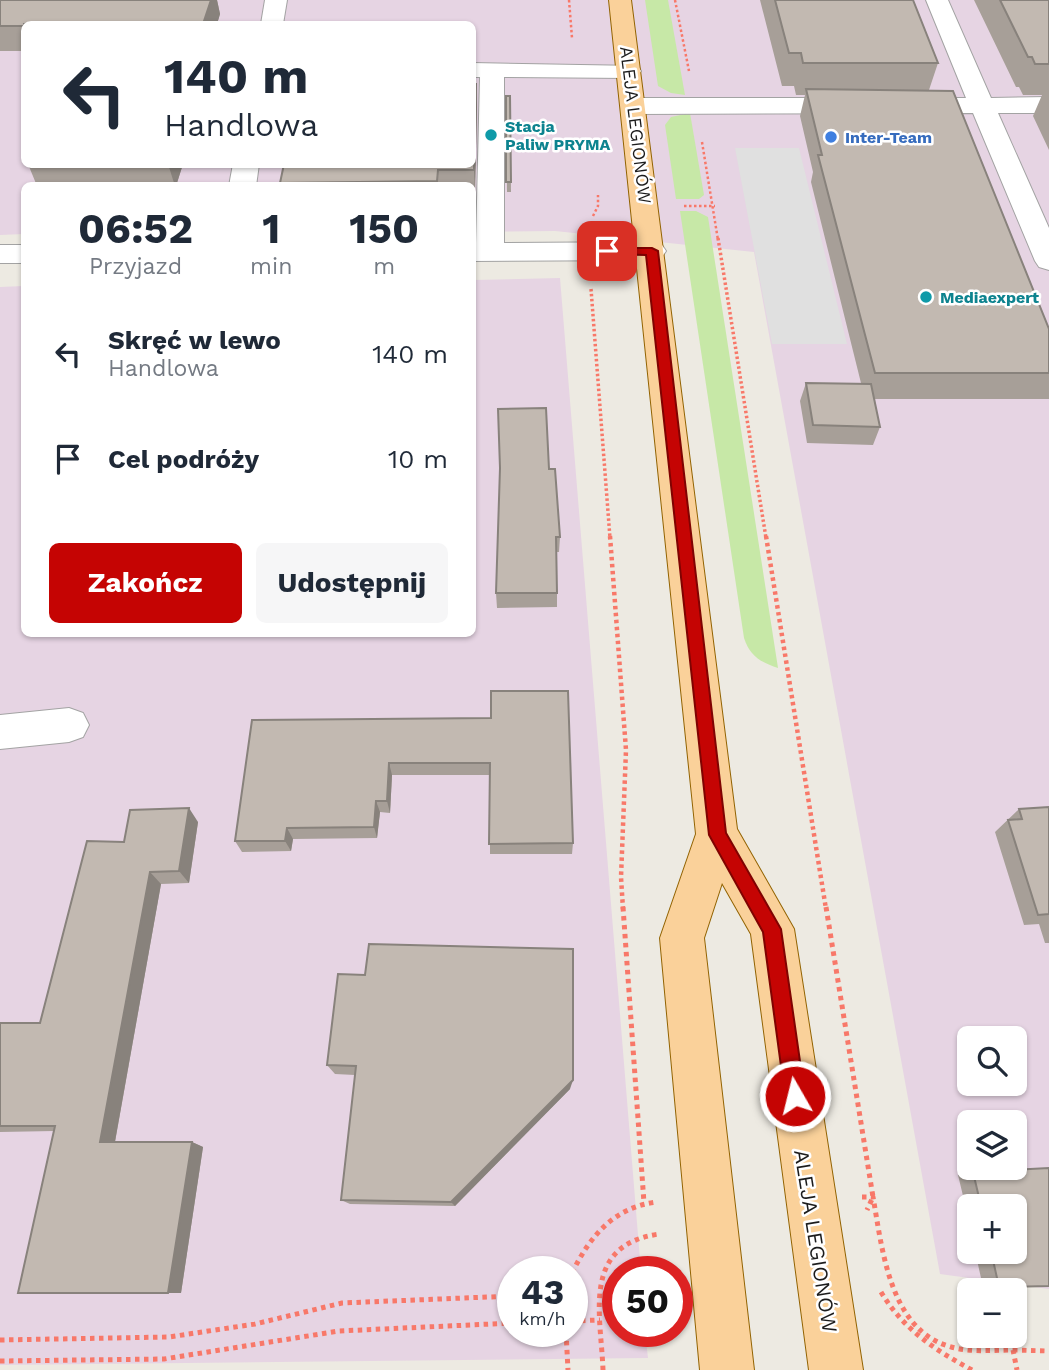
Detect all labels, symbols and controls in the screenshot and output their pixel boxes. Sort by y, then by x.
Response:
street label: ALEJA LEGIONÓW [616,45,656,205]
text: 140 m [164,47,308,105]
icon: left [49,49,140,140]
text: Handlowa [164,106,318,144]
place label: Stacja Paliw PRYMA [505,117,610,154]
marker: Stacja Paliw PRYMA [483,127,499,143]
place label: Inter-Team [845,128,932,147]
marker: Inter-Team [823,129,839,145]
text: 06:52 [78,204,193,253]
text: 1 [262,204,280,253]
text: 150 [349,204,419,253]
pin [577,221,637,281]
icon: arrive [588,232,626,270]
text: Przyjazd [89,253,182,280]
text: min [250,253,292,280]
text: m [373,253,395,280]
place label: Mediaexpert [940,288,1039,307]
marker: Mediaexpert [918,289,934,305]
text: Skręć w lewo [108,325,281,355]
icon: left [49,335,87,373]
text: 140 m [372,339,448,369]
text: Handlowa [108,355,219,382]
icon: arrive [49,440,87,478]
text: Cel podróży [108,444,259,474]
text: 10 m [388,444,448,474]
button: Zakończ [49,543,242,623]
button: Udostępnij [256,543,448,623]
map controls [957,1026,1027,1348]
button: search [957,1026,1027,1096]
position arrow [758,1059,832,1133]
button: layers [957,1110,1027,1180]
street label: ALEJA LEGIONÓW [789,1148,843,1334]
button: + [957,1194,1027,1264]
speed limit sign: 50 [602,1256,693,1347]
text: 43 [521,1271,564,1313]
button: − [957,1278,1027,1348]
text: km/h [519,1308,566,1329]

